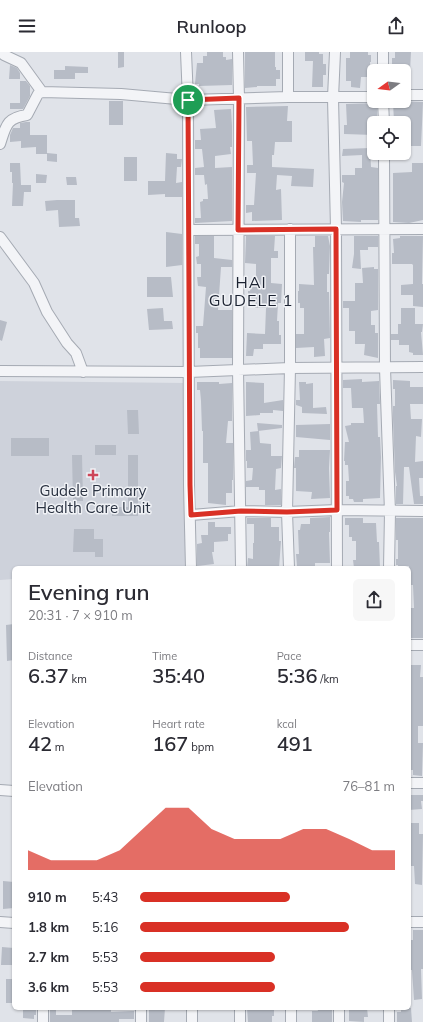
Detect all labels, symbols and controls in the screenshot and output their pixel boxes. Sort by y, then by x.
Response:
icon: menu [16,15,38,37]
text: Runloop [176,15,247,38]
icon: share [385,15,407,37]
north arrow [367,64,411,108]
map controls [367,64,411,160]
pin [171,83,205,117]
icon: arrive [177,89,199,111]
button: locate [367,116,411,160]
district label: HAI GUDELE 1 [209,272,293,310]
marker: Gudele Primary Health Care Unit [87,469,99,481]
place label: Gudele Primary Health Care Unit [35,481,151,517]
text: Evening run [28,578,150,606]
button: share [353,579,395,621]
text: 20:31 · 7 × 910 m [28,607,133,623]
text: Distance [28,649,72,663]
text: Time [152,649,177,663]
text: Pace [277,649,301,663]
text: 6.37 [28,663,69,688]
text: 35:40 [152,663,205,688]
text: 5:36 [277,663,317,688]
text: km [69,672,87,686]
text: /km [317,672,339,686]
text: Elevation [28,717,75,731]
text: Heart rate [152,717,205,731]
text: kcal [277,717,297,731]
text: 42 [28,731,52,756]
text: 167 [152,731,188,756]
text: 491 [277,731,313,756]
text: m [52,740,65,754]
text: bpm [188,740,214,754]
text: Elevation [28,778,83,794]
text: 76–81 m [342,778,395,794]
text: 910 m [28,889,67,905]
text: 5:43 [92,889,118,905]
text: 1.8 km [28,919,69,935]
text: 5:16 [92,919,118,935]
text: 2.7 km [28,949,69,965]
text: 5:53 [92,949,118,965]
text: 3.6 km [28,979,69,995]
text: 5:53 [92,979,118,995]

